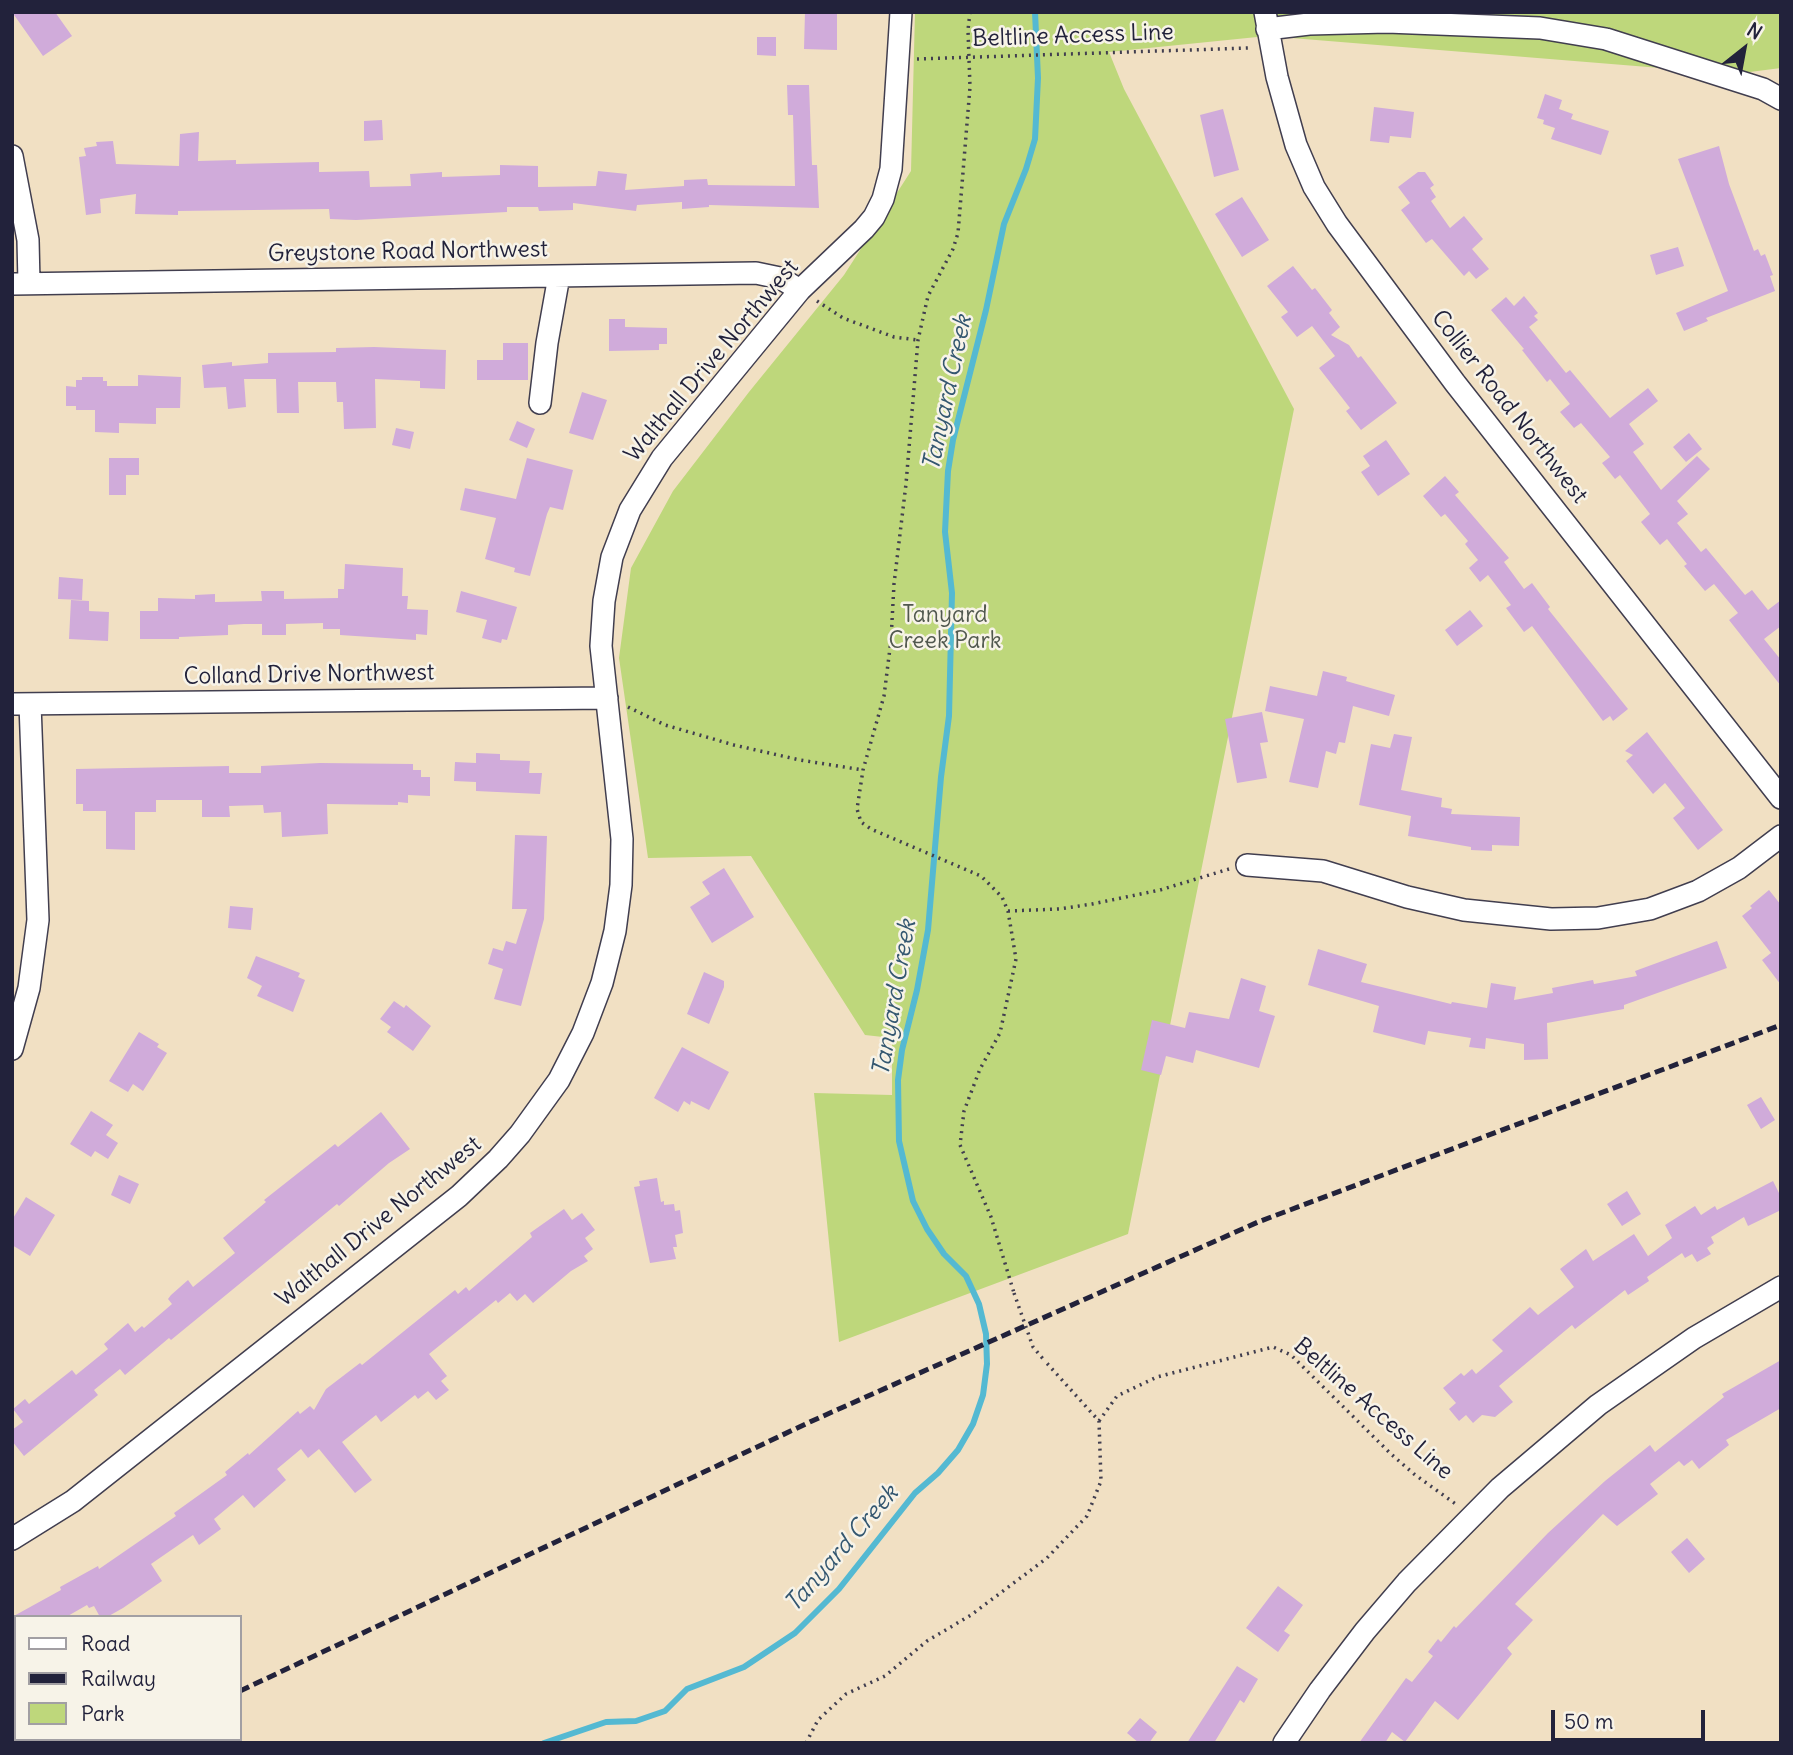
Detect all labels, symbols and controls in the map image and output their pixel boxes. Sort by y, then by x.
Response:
north arrow [1709,14,1779,84]
text: N [1743,17,1767,45]
street label: Beltline Access Line [972,19,1174,53]
street label: Greystone Road Northwest [268,236,548,268]
street label: Walthall Drive Northwest [619,254,805,468]
street label: Collier Road Northwest [1425,305,1593,509]
water label: Tanyard Creek [917,313,979,473]
park label: Tanyard Creek Park [888,601,1002,655]
street label: Colland Drive Northwest [183,659,435,691]
water label: Tanyard Creek [867,918,923,1078]
street label: Walthall Drive Northwest [271,1131,487,1313]
street label: Beltline Access Line [1288,1332,1458,1486]
water label: Tanyard Creek [779,1480,905,1618]
legend [14,1615,242,1741]
text: Road [81,1630,130,1657]
text: Railway [81,1665,156,1692]
scale bar [1555,1696,1709,1740]
text: Park [81,1700,124,1727]
text: 50 m [1564,1708,1613,1735]

